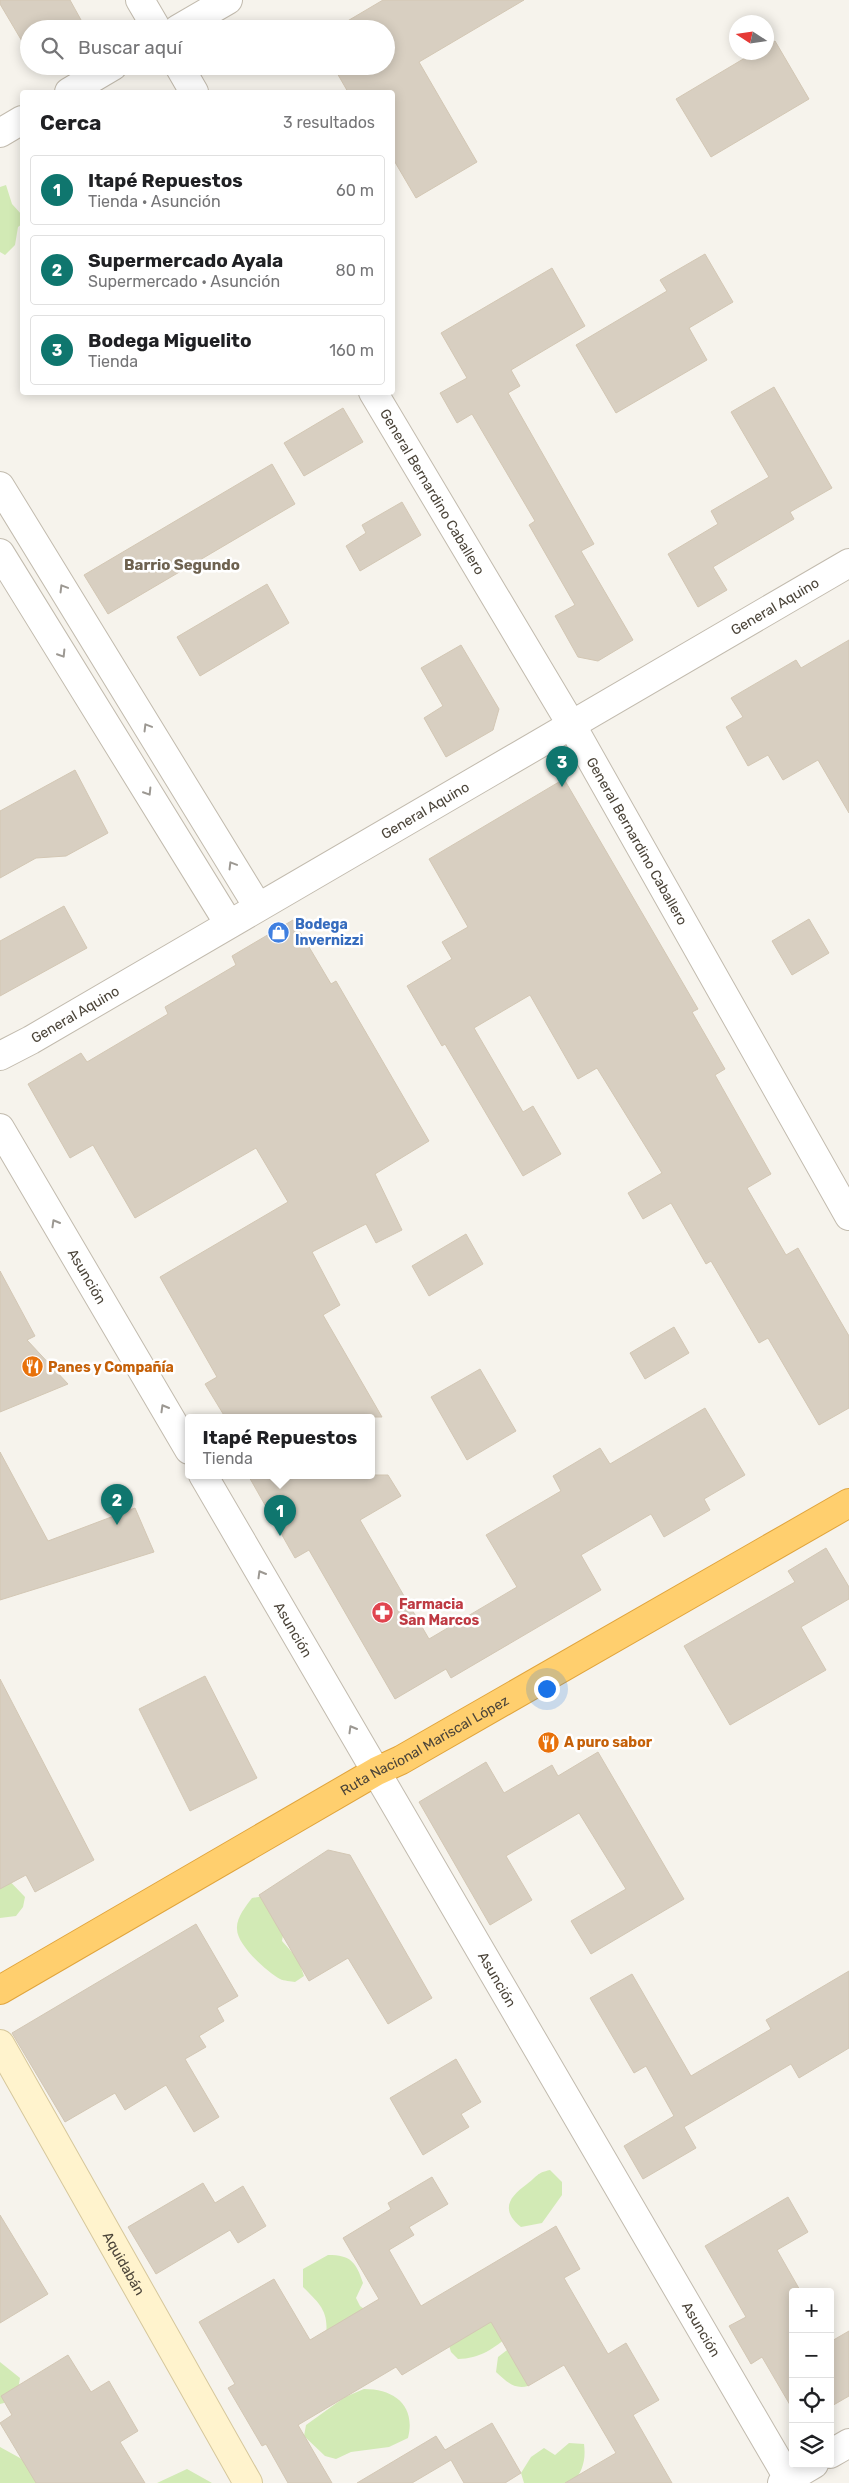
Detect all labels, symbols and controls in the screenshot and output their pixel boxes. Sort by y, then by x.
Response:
north arrow [729,15,774,60]
search box [20,20,395,75]
icon: search [38,34,66,62]
text: Buscar aquí [78,36,182,59]
text: Cerca [40,110,101,135]
text: 3 resultados [283,113,375,132]
text: Itapé Repuestos [88,169,243,192]
text: 1 [53,181,61,200]
text: 60 m [336,181,374,200]
text: Tienda · Asunción [88,192,221,211]
text: Supermercado Ayala [88,249,283,272]
text: 2 [52,261,62,280]
text: 80 m [336,261,374,280]
text: Supermercado · Asunción [88,272,280,291]
text: Bodega Miguelito [88,329,252,352]
text: 3 [52,341,62,360]
text: 160 m [329,341,374,360]
text: Tienda [88,352,138,371]
street label: General Bernardino Caballero [376,406,488,578]
district label: Barrio Segundo [124,556,240,574]
street label: General Aquino [728,574,822,639]
one-way arrow [59,585,69,594]
one-way arrow [56,649,66,658]
one-way arrow [144,723,154,732]
pin: 3 [546,746,578,787]
street label: General Bernardino Caballero [583,754,691,928]
street label: General Aquino [378,778,472,843]
one-way arrow [141,787,151,796]
one-way arrow [229,862,239,871]
place label: Bodega Invernizzi [295,916,364,949]
shop icon: Bodega Invernizzi [267,920,291,944]
street label: General Aquino [28,982,123,1047]
one-way arrow [52,1219,62,1228]
street label: Asunción [64,1246,109,1307]
restaurant icon: Panes y Compañía [20,1355,44,1379]
place label: Panes y Compañía [48,1359,174,1376]
one-way arrow [161,1405,171,1414]
popup [185,1414,375,1479]
text: Itapé Repuestos [203,1426,357,1449]
text: Tienda [203,1449,253,1468]
pin: 2 [101,1484,133,1525]
pin: 1 [264,1495,296,1536]
one-way arrow [258,1571,268,1580]
place label: Farmacia San Marcos [399,1596,479,1629]
street label: Asunción [270,1599,315,1661]
pharmacy icon: Farmacia San Marcos [371,1600,395,1624]
your location [534,1676,560,1702]
street label: Ruta Nacional Mariscal López [337,1692,512,1799]
one-way arrow [349,1726,359,1735]
restaurant icon: A puro sabor [536,1730,560,1754]
place label: A puro sabor [564,1734,653,1751]
street label: Asunción [474,1949,520,2010]
street label: Aquidabán [99,2229,148,2298]
map controls [789,2288,834,2468]
button: + [789,2288,834,2333]
street label: Asunción [678,2299,724,2360]
button: − [789,2333,834,2378]
button: locate [789,2378,834,2423]
button: layers [789,2423,834,2468]

